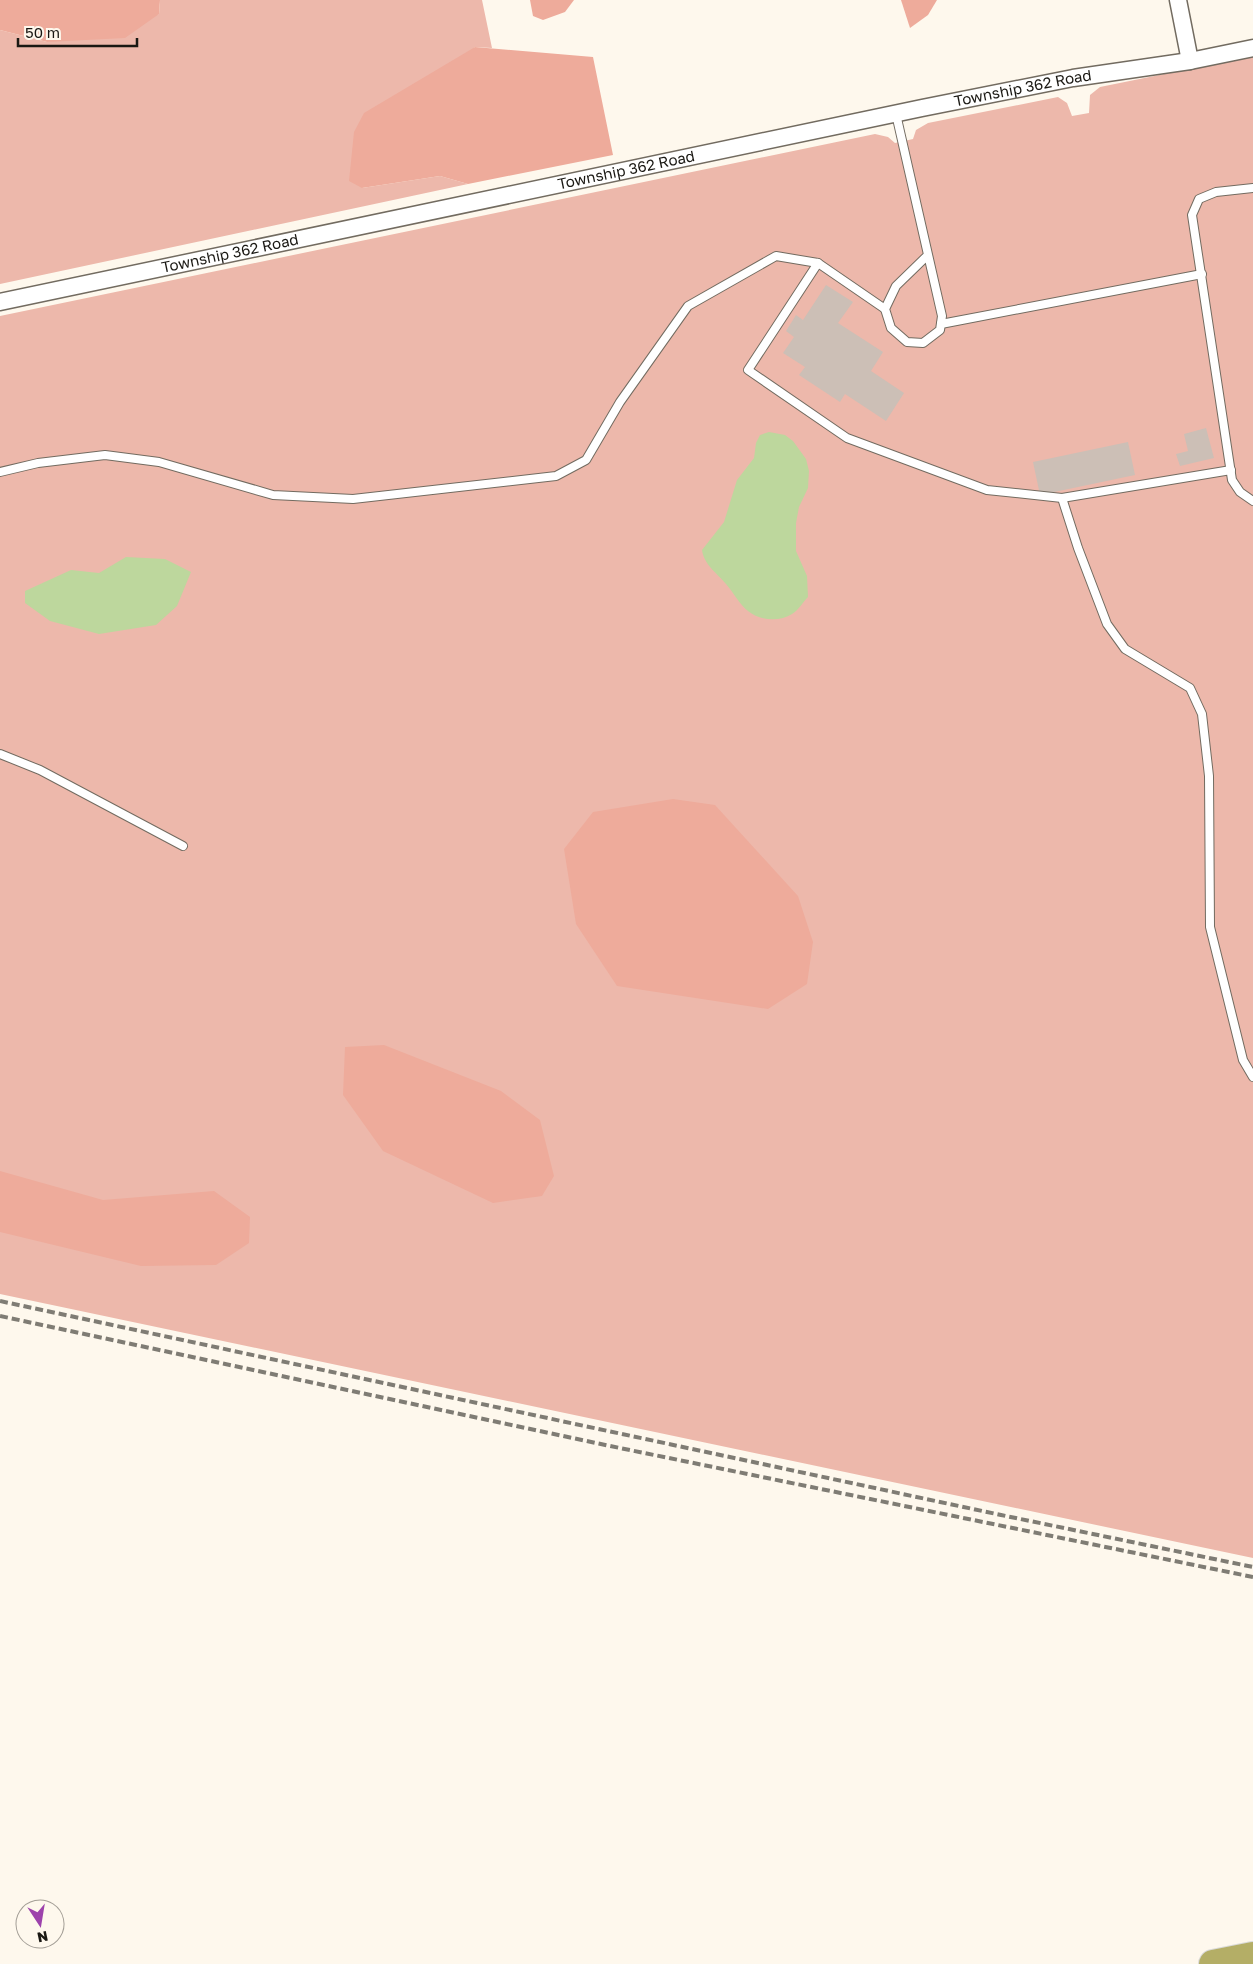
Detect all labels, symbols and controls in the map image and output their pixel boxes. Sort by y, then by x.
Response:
scale bar [18,15,136,47]
text: 50 m [25,23,60,41]
street label: Township 362 Road [952,65,1093,109]
street label: Township 362 Road [556,146,696,192]
street label: Township 362 Road [160,229,300,276]
north arrow [15,1899,65,1949]
text: N [36,1928,50,1947]

